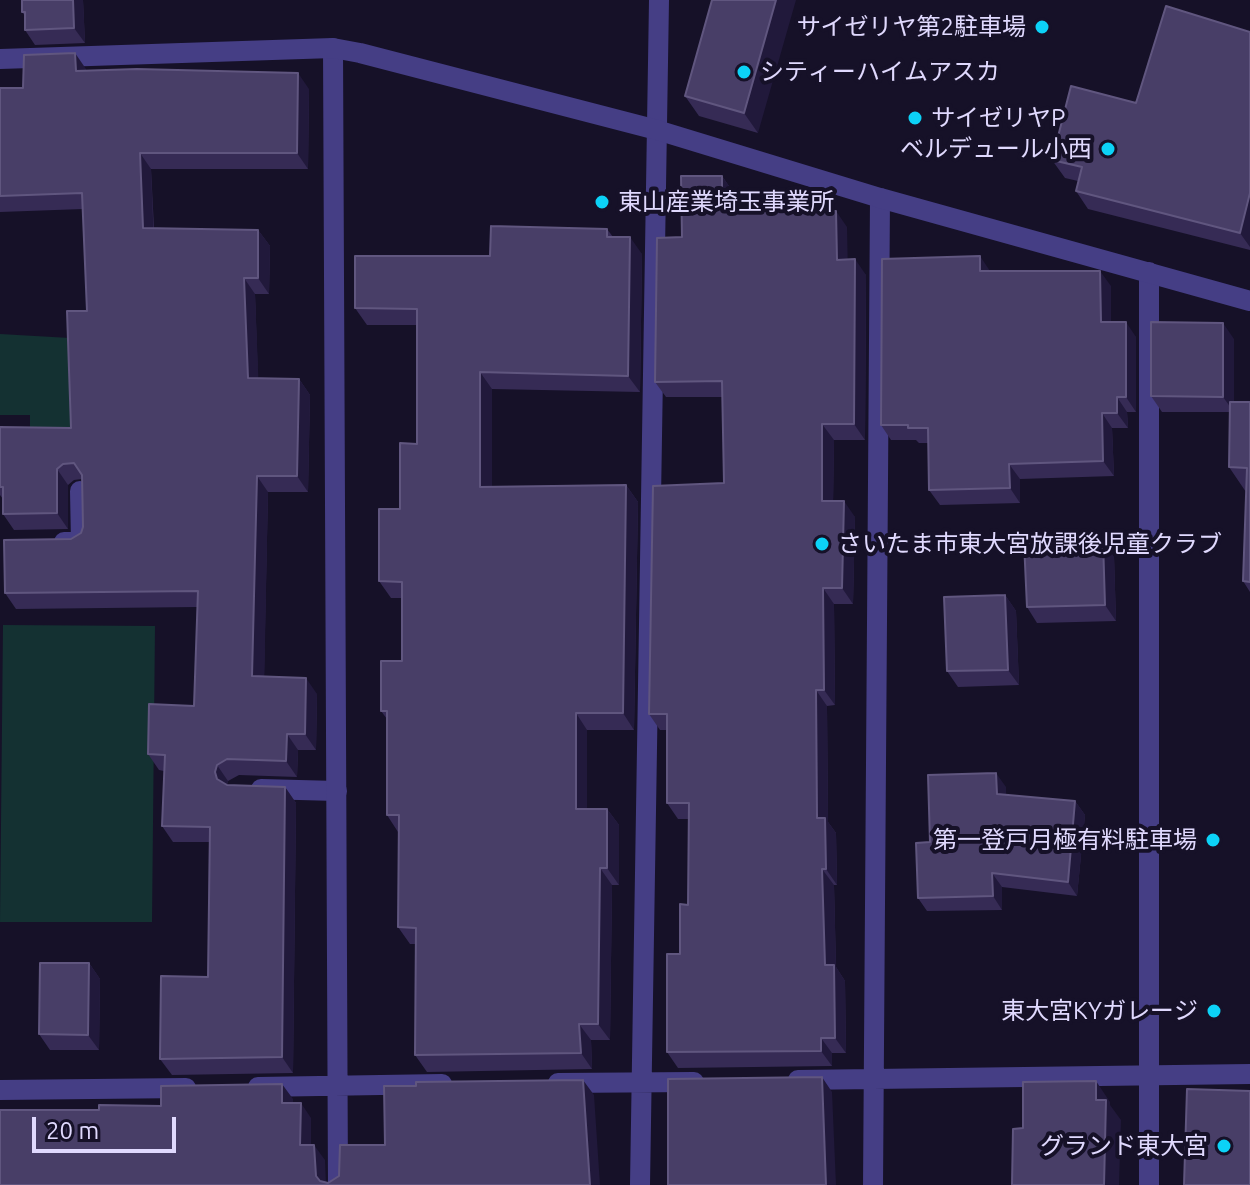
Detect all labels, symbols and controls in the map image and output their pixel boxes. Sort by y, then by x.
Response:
place label: サイゼリヤ第2駐車場 [796,13,1026,41]
marker: サイゼリヤ第2駐車場 [1033,18,1051,36]
place label: シティーハイムアスカ [760,58,1000,86]
marker: シティーハイムアスカ [735,63,753,81]
place label: サイゼリヤP [931,104,1065,132]
marker: サイゼリヤP [906,109,924,127]
place label: ベルデュール小西 [900,135,1092,163]
marker: ベルデュール小西 [1099,140,1117,158]
place label: 東山産業埼玉事業所 [618,188,834,216]
marker: 東山産業埼玉事業所 [593,193,611,211]
place label: さいたま市東大宮放課後児童クラブ [838,530,1222,558]
marker: さいたま市東大宮放課後児童クラブ [813,535,831,553]
place label: 第一登戸月極有料駐車場 [933,826,1197,854]
marker: 第一登戸月極有料駐車場 [1204,831,1222,849]
place label: 東大宮KYガレージ [1001,997,1198,1025]
marker: 東大宮KYガレージ [1205,1002,1223,1020]
scale bar [36,1101,180,1151]
text: 20 m [46,1117,99,1144]
place label: グランド東大宮 [1040,1132,1208,1160]
marker: グランド東大宮 [1215,1137,1233,1155]

